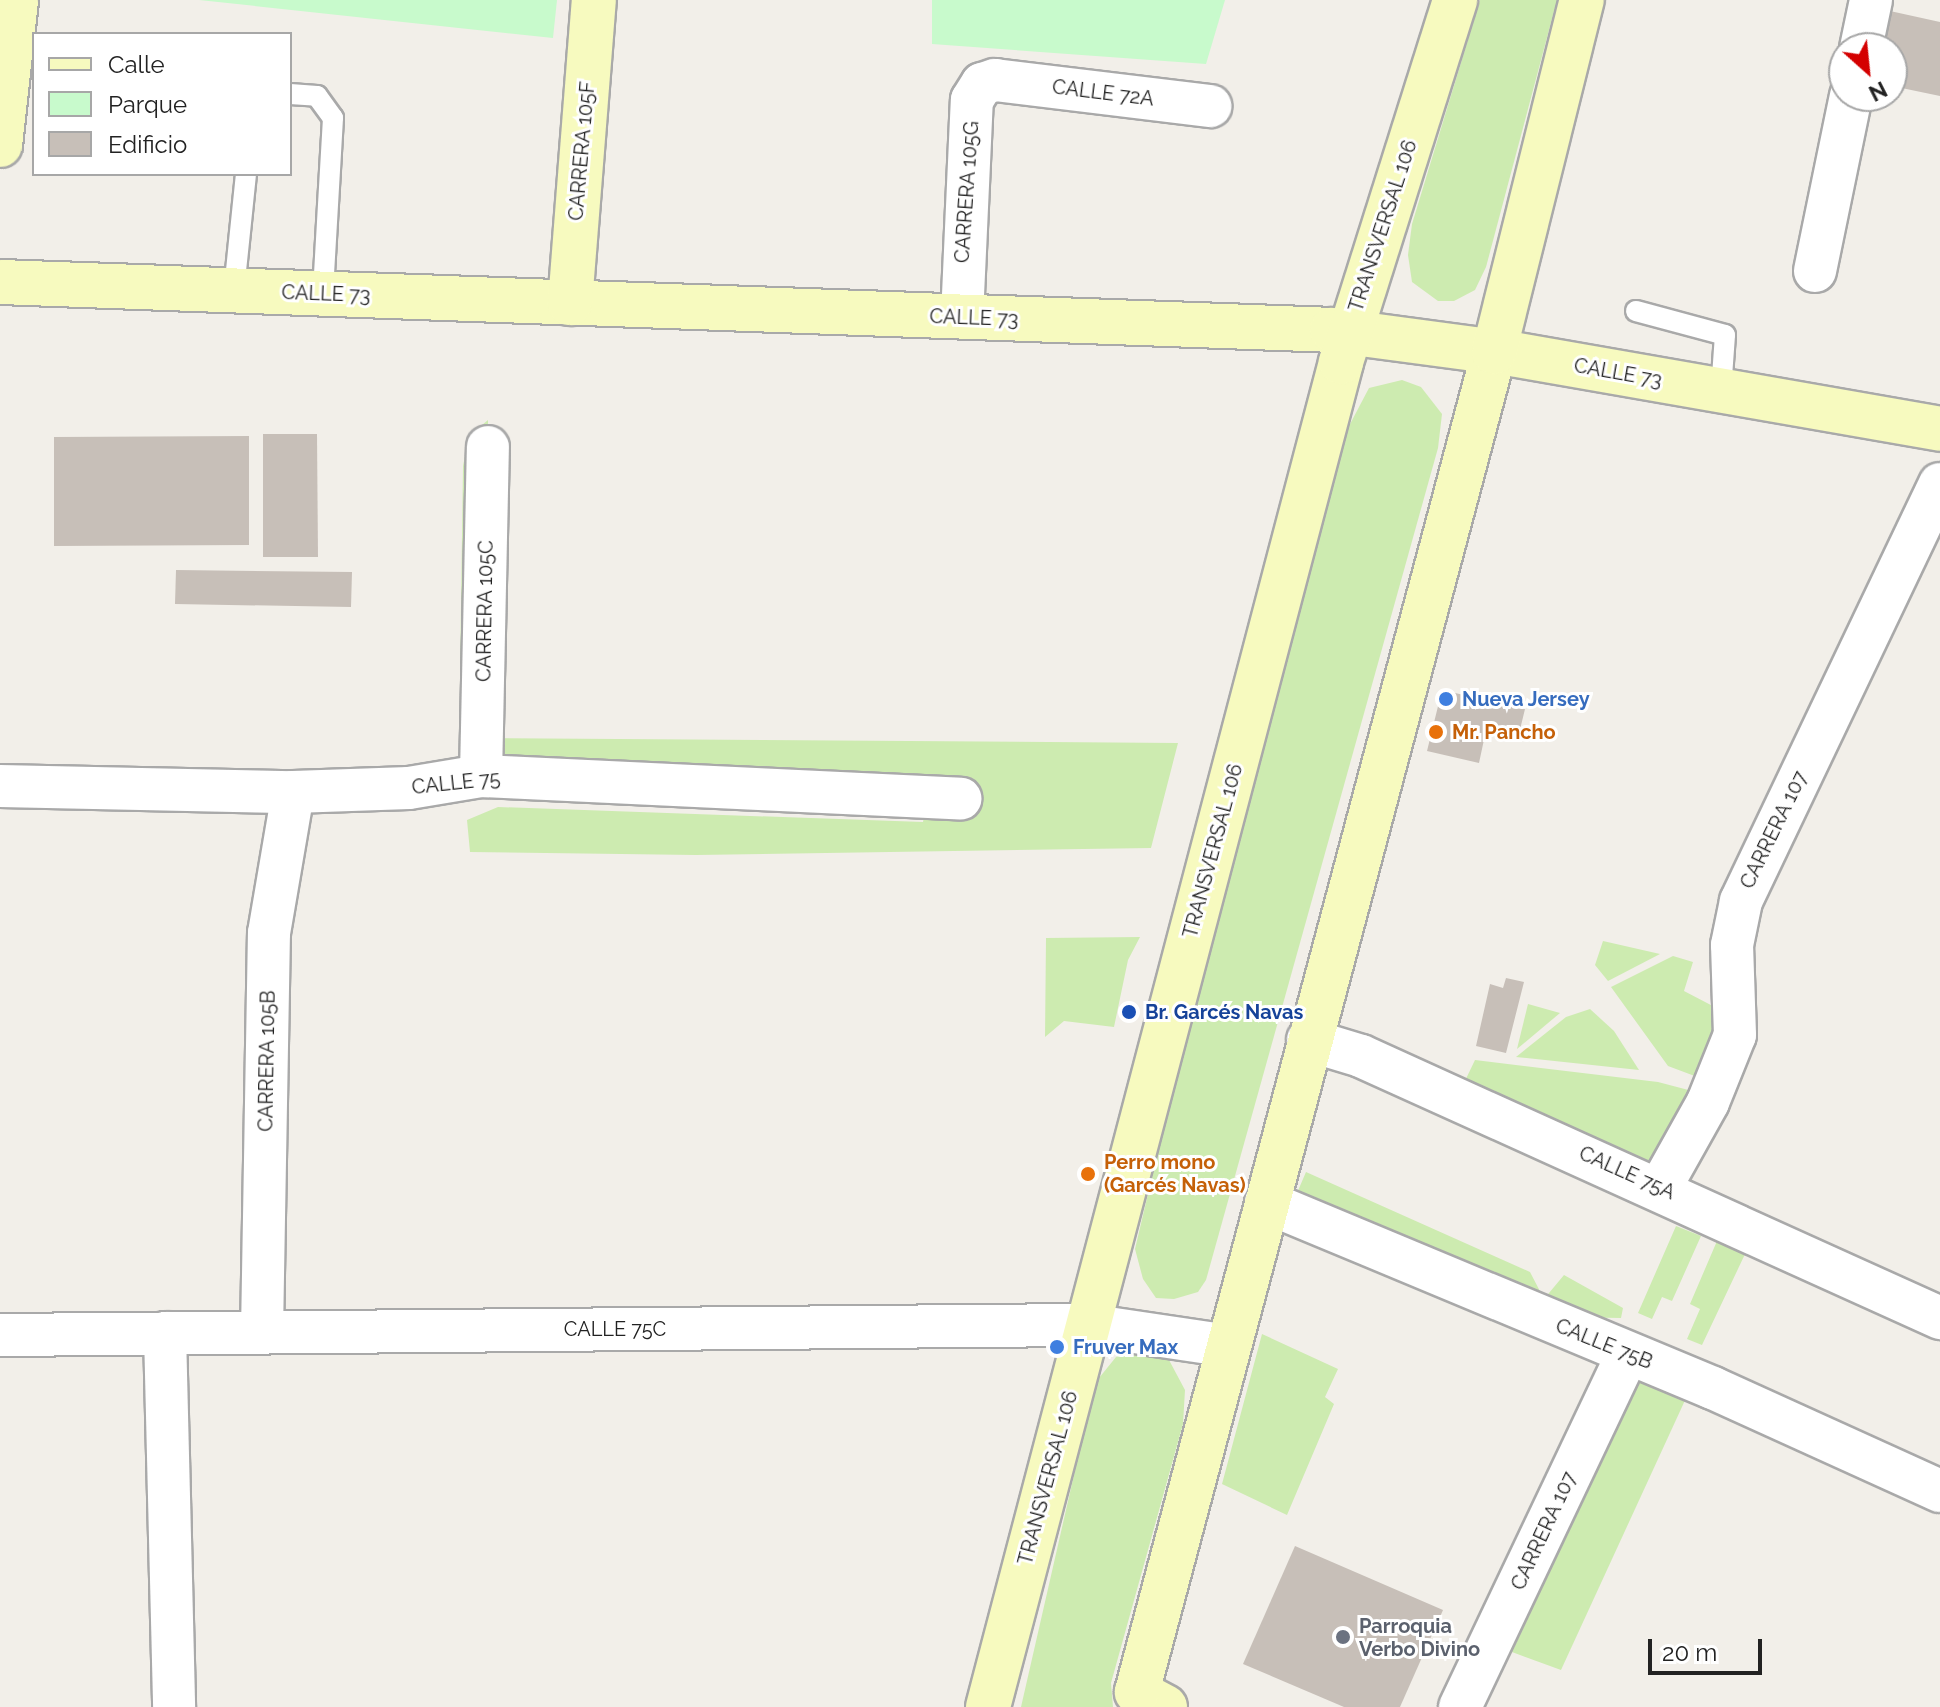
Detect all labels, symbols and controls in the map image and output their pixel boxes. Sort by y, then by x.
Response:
legend [32,32,292,176]
north arrow [1828,32,1908,112]
text: Calle [108,50,165,79]
street label: CALLE 72A [1051,75,1155,111]
text: N [1865,76,1891,107]
street label: CARRERA 105F [564,80,600,222]
text: Parque [108,90,187,119]
street label: CARRERA 105G [950,120,984,264]
text: Edificio [108,130,187,159]
street label: TRANSVERSAL 106 [1344,137,1422,315]
street label: CALLE 73 [281,280,371,308]
street label: CALLE 73 [929,304,1019,332]
street label: CALLE 73 [1572,353,1664,393]
street label: CARRERA 105C [472,540,498,682]
place label: Nueva Jersey [1462,687,1590,711]
marker: Nueva Jersey [1437,690,1455,708]
place label: Mr. Pancho [1452,720,1556,744]
marker: Mr. Pancho [1427,723,1445,741]
street label: TRANSVERSAL 106 [1178,761,1248,941]
street label: CALLE 75 [411,766,501,800]
street label: CARRERA 107 [1735,767,1813,893]
street label: CARRERA 105B [254,990,280,1132]
place label: Br. Garcés Navas [1145,1000,1303,1024]
marker: Br. Garcés Navas [1120,1003,1138,1021]
street label: CALLE 75A [1575,1141,1679,1205]
place label: Perro mono (Garcés Navas) [1104,1150,1246,1197]
marker: Perro mono (Garcés Navas) [1079,1165,1097,1183]
street label: CALLE 75B [1552,1314,1656,1374]
street label: CALLE 75C [564,1317,666,1341]
place label: Fruver Max [1073,1335,1178,1359]
marker: Fruver Max [1048,1338,1066,1356]
street label: TRANSVERSAL 106 [1013,1388,1083,1568]
street label: CARRERA 107 [1506,1468,1582,1594]
place label: Parroquia Verbo Divino [1359,1614,1480,1661]
scale bar [1652,1623,1766,1673]
marker: Parroquia Verbo Divino [1334,1628,1352,1646]
text: 20 m [1662,1638,1717,1667]

